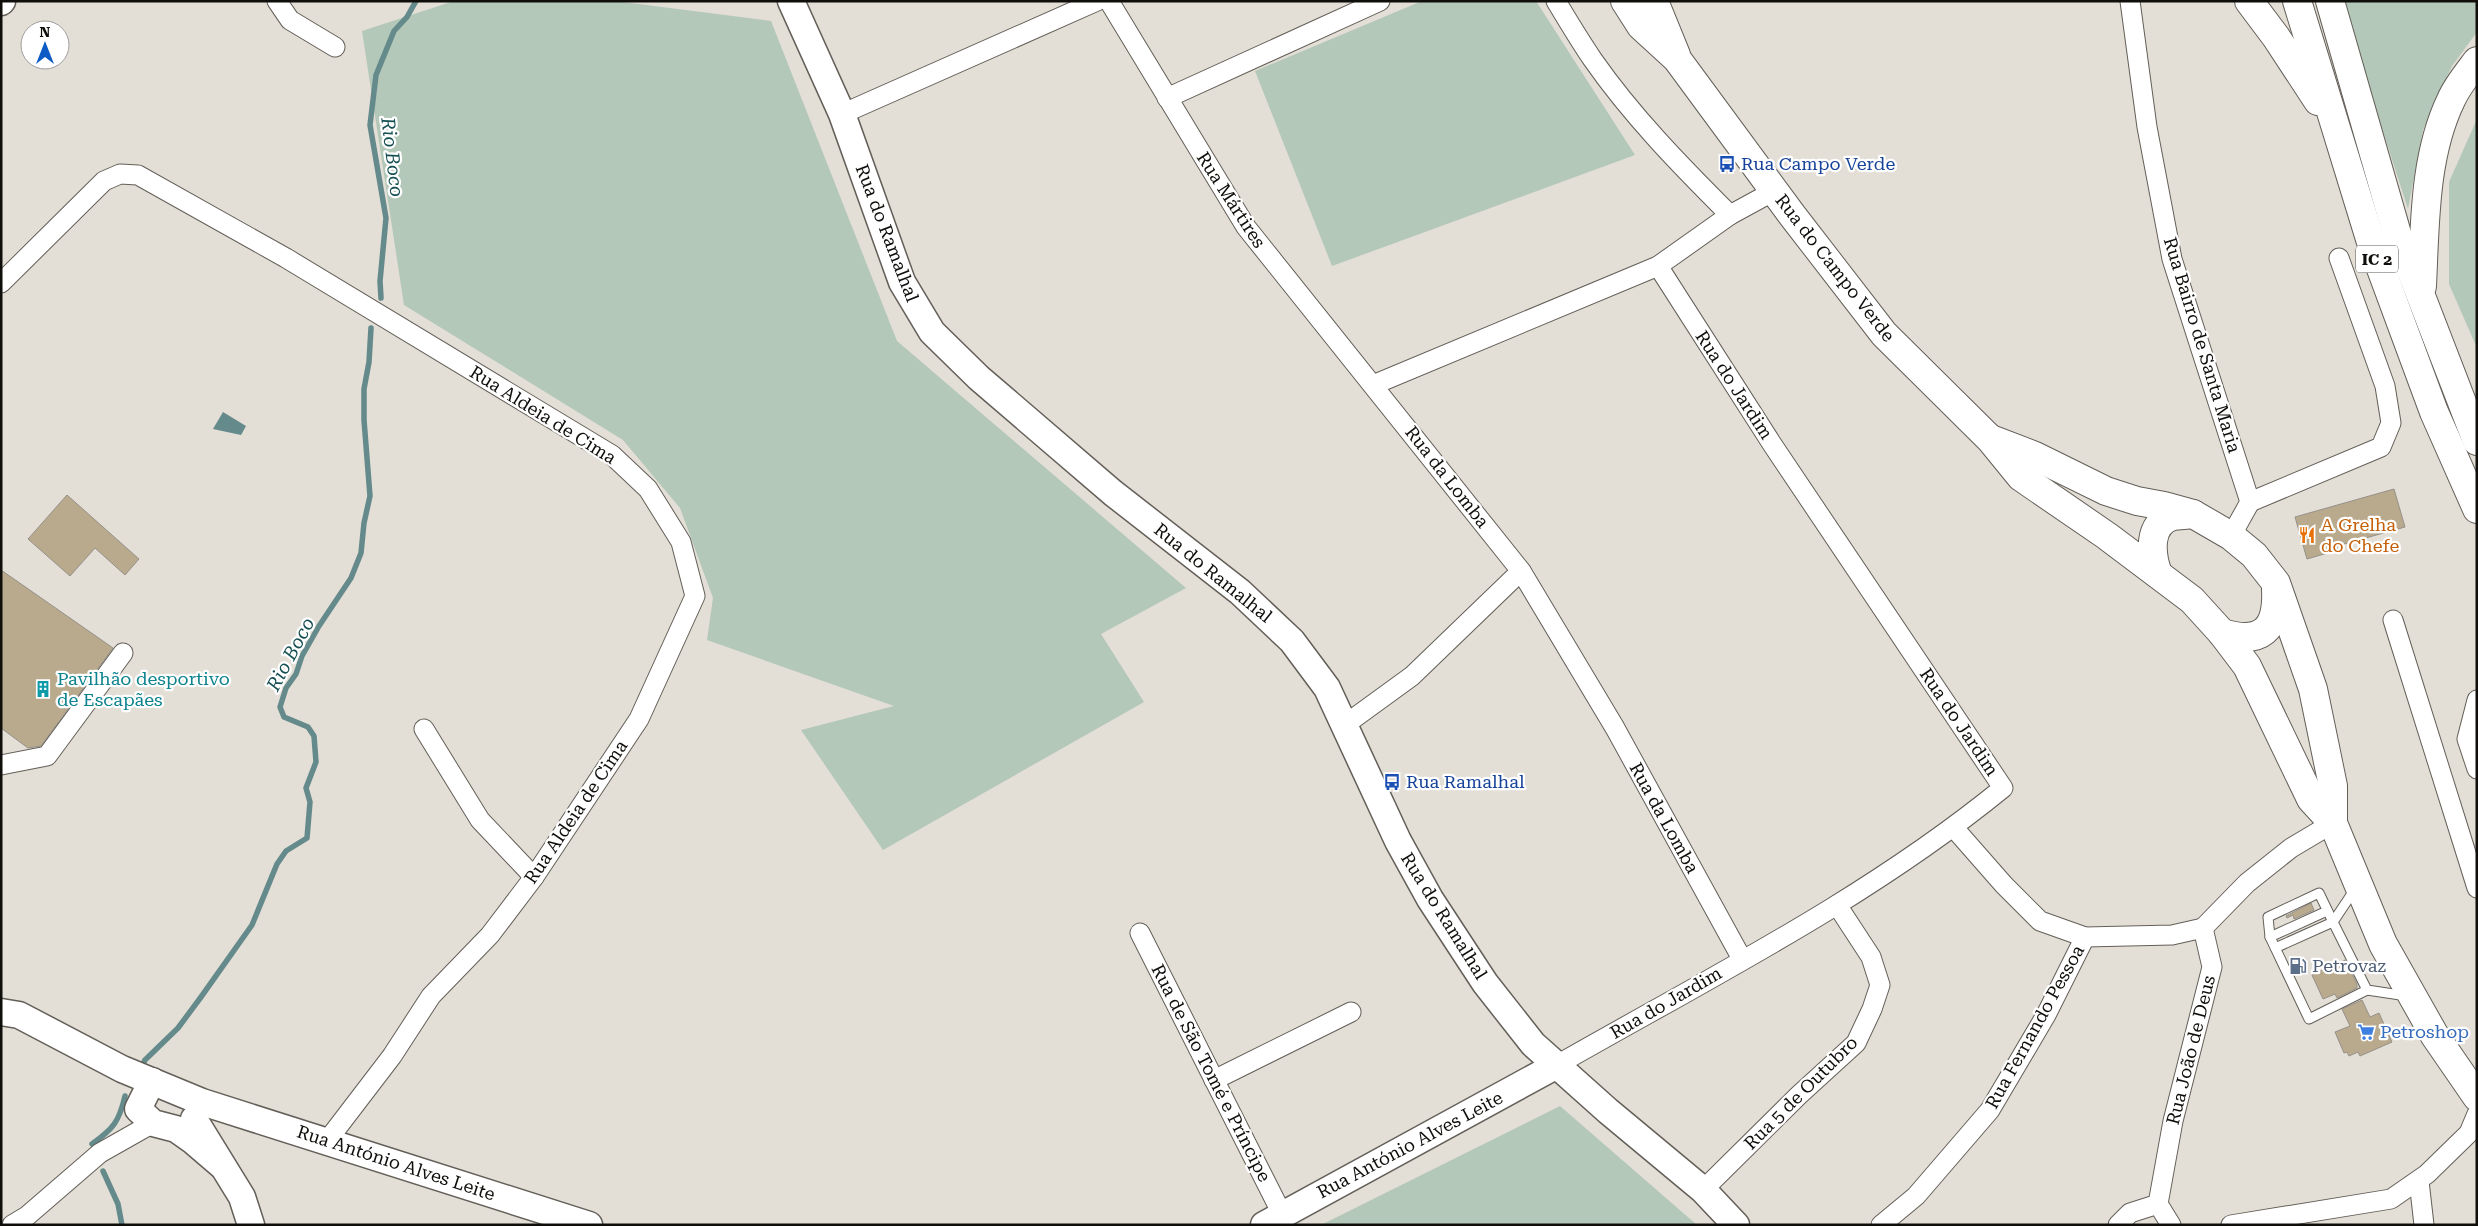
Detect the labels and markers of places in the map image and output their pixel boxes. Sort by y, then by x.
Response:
place label: Rua Campo Verde [1741,153,1895,174]
bus stop icon: Rua Campo Verde [1717,154,1737,174]
place label: A Grelha do Chefe [2321,514,2399,556]
restaurant icon: A Grelha do Chefe [2297,525,2317,545]
place label: Pavilhão desportivo de Escapães [57,668,230,710]
building icon: Pavilhão desportivo de Escapães [33,679,53,699]
place label: Rua Ramalhal [1406,771,1525,792]
bus stop icon: Rua Ramalhal [1382,772,1402,792]
place label: Petrovaz [2312,955,2387,976]
fuel station icon: Petrovaz [2288,956,2308,976]
place label: Petroshop [2380,1021,2469,1042]
supermarket icon: Petroshop [2356,1022,2376,1042]

